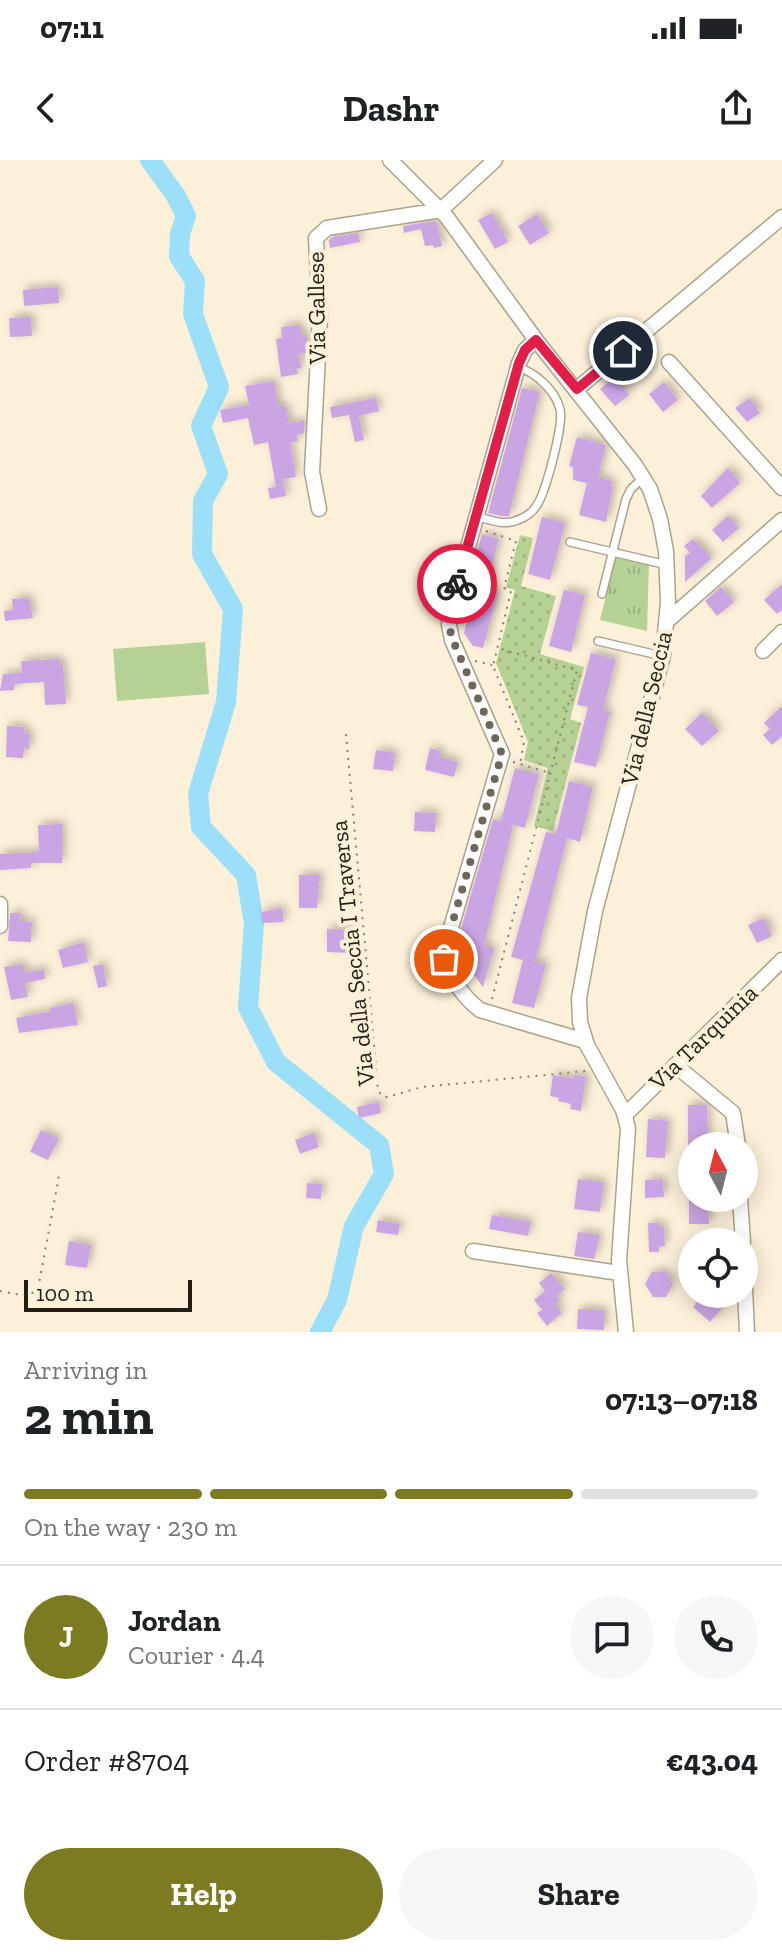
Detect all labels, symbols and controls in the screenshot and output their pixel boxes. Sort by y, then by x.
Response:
text: 07:11 [40,10,104,46]
icon: back [24,86,68,130]
icon: share [714,86,758,130]
text: Dashr [343,87,439,130]
street label: Via Gallese [301,251,332,366]
pin [589,317,657,385]
icon: home [601,329,645,373]
courier [417,544,497,624]
icon: bike [435,562,479,606]
street label: Via della Seccia [614,628,678,789]
street label: Via della Seccia I Traversa [324,818,380,1088]
pin [410,925,478,993]
icon: bag [422,937,466,981]
street label: Via Tarquinia [642,978,763,1097]
north arrow [678,1132,758,1212]
map controls [678,1132,758,1308]
button: locate [678,1228,758,1308]
scale bar [24,1276,192,1312]
text: 100 m [36,1280,94,1307]
text: Arriving in [24,1354,147,1386]
text: 07:13–07:18 [605,1382,758,1418]
text: 2 min [24,1385,154,1447]
text: On the way · 230 m [24,1511,237,1543]
button: chat [570,1595,654,1679]
button: phone [674,1595,758,1679]
text: Jordan [128,1603,221,1639]
text: J [59,1619,73,1655]
text: Courier · 4.4 [128,1639,265,1671]
text: Order #8704 [24,1743,189,1779]
text: €43.04 [666,1743,758,1779]
button: Help [24,1848,383,1940]
button: Share [399,1848,758,1940]

